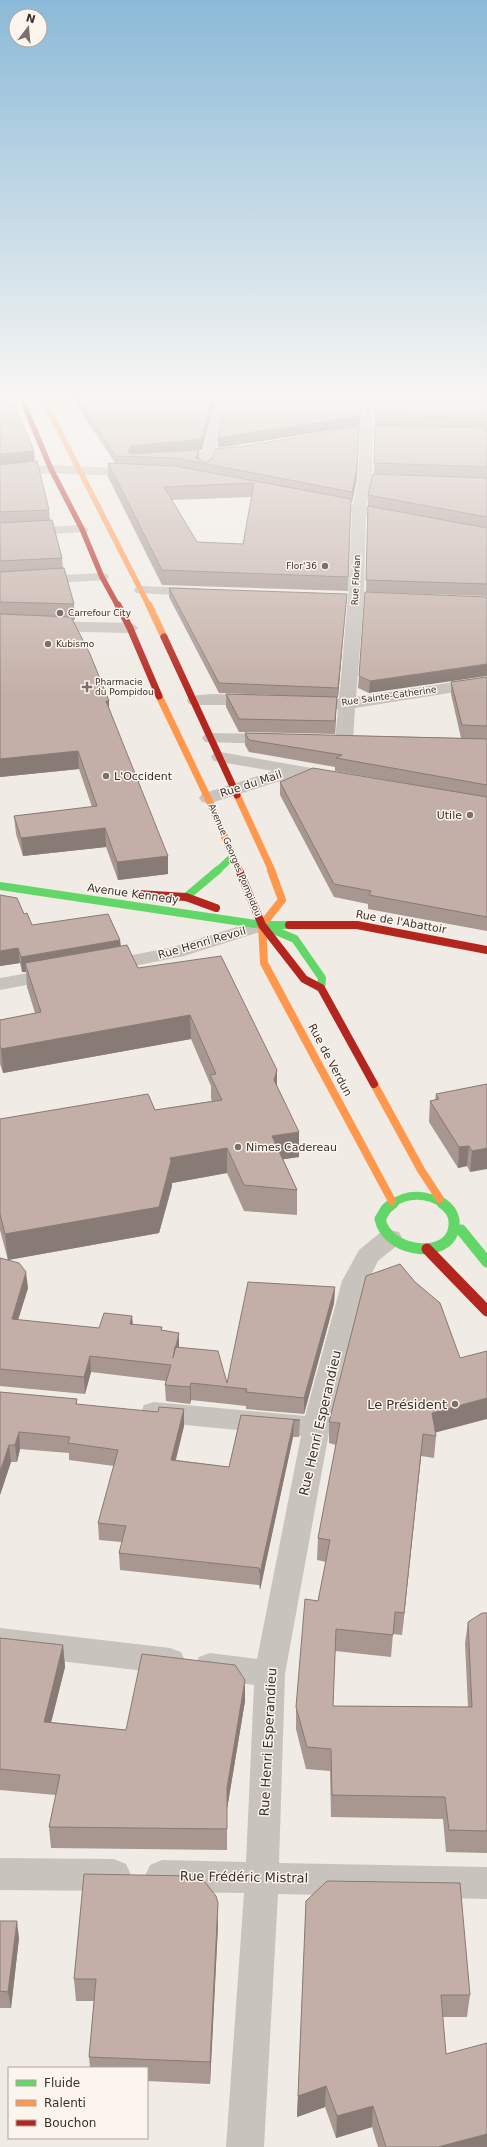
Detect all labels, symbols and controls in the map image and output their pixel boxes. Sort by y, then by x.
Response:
north arrow [8,8,48,48]
text: N [24,11,37,26]
street label: Rue Florian [350,554,362,606]
place label: Flor'36 [286,561,317,571]
marker: Flor'36 [320,561,330,571]
marker: Carrefour City [55,608,65,618]
place label: Carrefour City [68,608,132,618]
marker: Kubismo [43,639,53,649]
place label: Kubismo [56,639,95,649]
place label: Pharmacie du Pompidou [95,677,154,697]
marker: Pharmacie du Pompidou [82,682,92,692]
street label: Rue Sainte-Catherine [341,684,438,708]
street label: Rue du Mail [218,768,284,800]
place label: L'Occident [114,770,173,783]
marker: L'Occident [101,771,111,781]
street label: Avenue Georges Pompidou [207,802,263,918]
place label: Utile [437,809,462,822]
marker: Utile [465,810,475,820]
street label: Avenue Kennedy [87,881,180,907]
street label: Rue de l'Abattoir [355,908,448,936]
street label: Rue Henri Revoil [157,924,247,962]
street label: Rue de Verdun [305,1021,355,1099]
place label: Nimes Cadereau [246,1141,337,1154]
marker: Nimes Cadereau [233,1142,243,1152]
street label: Rue Henri Esperandieu [296,1349,344,1497]
place label: Le Président [367,1397,447,1412]
marker: Le Président [450,1399,460,1409]
street label: Rue Henri Esperandieu [257,1667,279,1817]
street label: Rue Frédéric Mistral [180,1868,308,1886]
legend [8,2067,148,2139]
text: Fluide [44,2076,80,2090]
text: Ralenti [44,2096,86,2110]
text: Bouchon [44,2116,96,2130]

